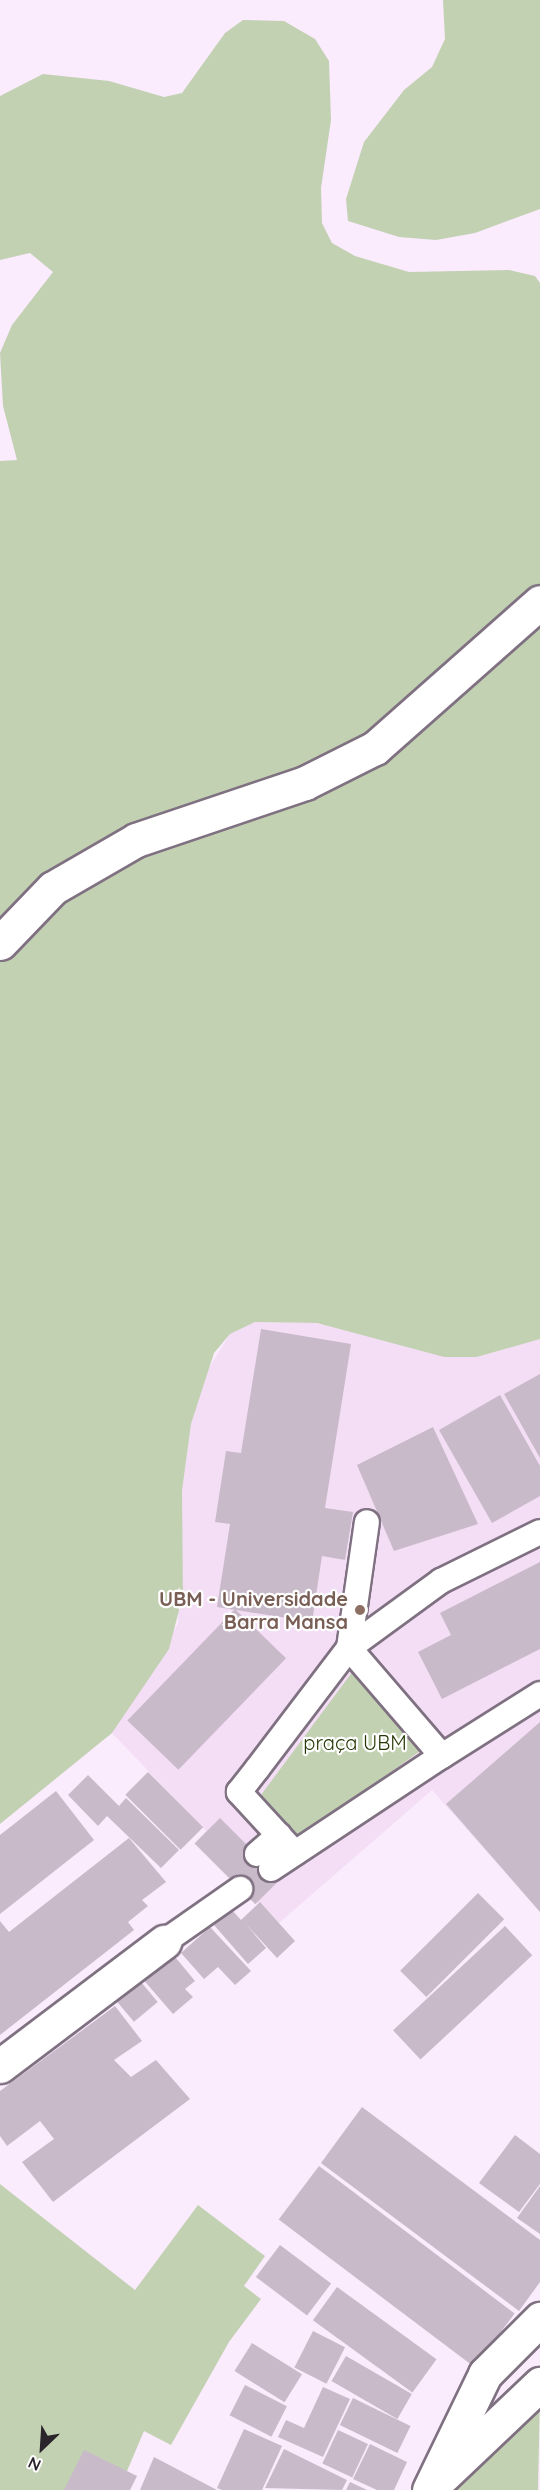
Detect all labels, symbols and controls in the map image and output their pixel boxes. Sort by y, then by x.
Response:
place label: UBM - Universidade Barra Mansa [159,1586,348,1633]
marker: UBM - Universidade Barra Mansa [353,1603,367,1617]
park label: praça UBM [303,1730,407,1754]
north arrow [12,2418,72,2478]
text: N [25,2453,44,2476]

